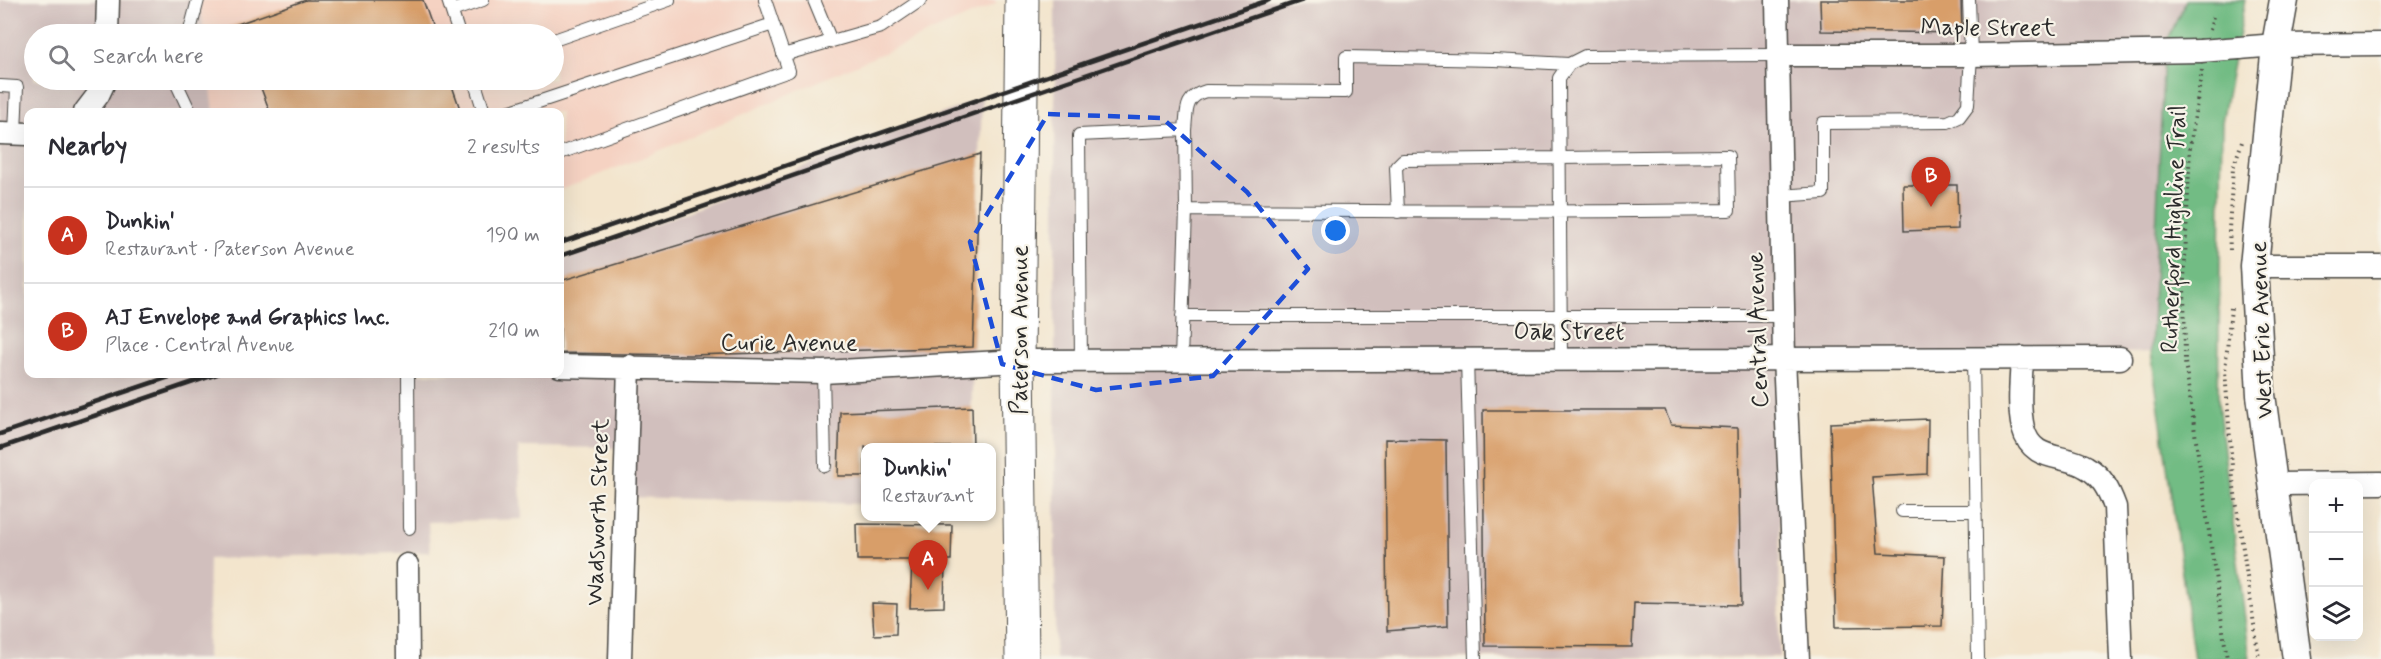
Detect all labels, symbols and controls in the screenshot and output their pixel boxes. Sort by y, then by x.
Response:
street label: Maple Street [1920,13,2056,44]
search box [24,24,564,90]
icon: search [45,41,78,74]
text: Search here [93,43,204,71]
street label: Rutherford Highline Trail [2155,104,2196,354]
text: Nearby [48,130,127,164]
text: 2 results [467,134,540,161]
pin: B [1912,158,1950,207]
text: Dunkin' [105,208,175,236]
your location [1321,216,1350,245]
text: A [61,222,74,249]
text: 190 m [486,222,540,249]
text: Restaurant · Paterson Avenue [105,236,355,263]
street label: West Erie Avenue [2244,240,2281,419]
street label: Paterson Avenue [1005,245,1036,415]
street label: Central Avenue [1740,251,1777,409]
text: AJ Envelope and Graphics Inc. [105,304,390,332]
street label: Oak Street [1513,317,1625,348]
text: B [61,318,74,345]
text: 210 m [488,318,540,345]
street label: Curie Avenue [720,328,858,359]
text: Place · Central Avenue [105,332,295,359]
street label: Wadsworth Street [580,418,617,606]
popup [861,443,996,521]
text: Dunkin' [882,455,952,483]
map controls [2309,479,2363,641]
button: + [2309,479,2363,533]
text: Restaurant [882,483,975,510]
button: − [2309,533,2363,587]
pin: A [908,540,948,590]
button: layers [2309,587,2363,641]

